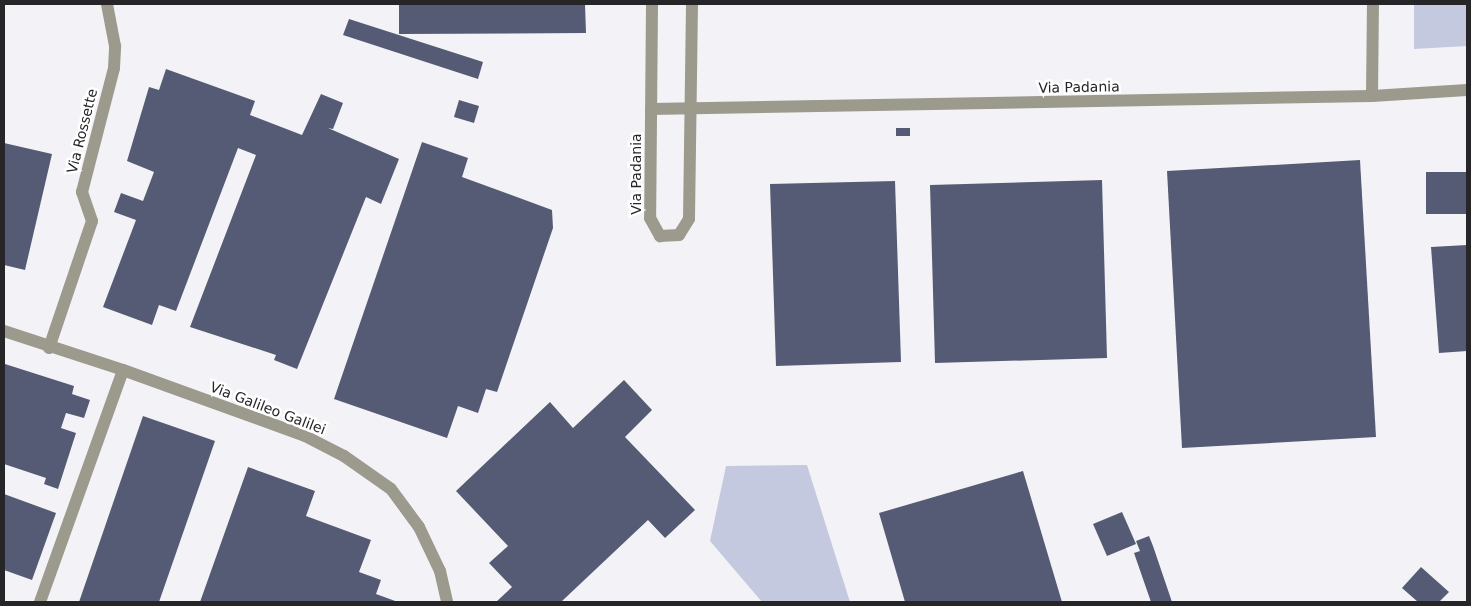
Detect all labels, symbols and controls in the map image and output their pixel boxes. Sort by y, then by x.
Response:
street label: Via Padania [1038,78,1120,96]
street label: Via Rossette [63,87,101,175]
street label: Via Padania [628,133,644,215]
street label: Via Galileo Galilei [208,378,328,438]

